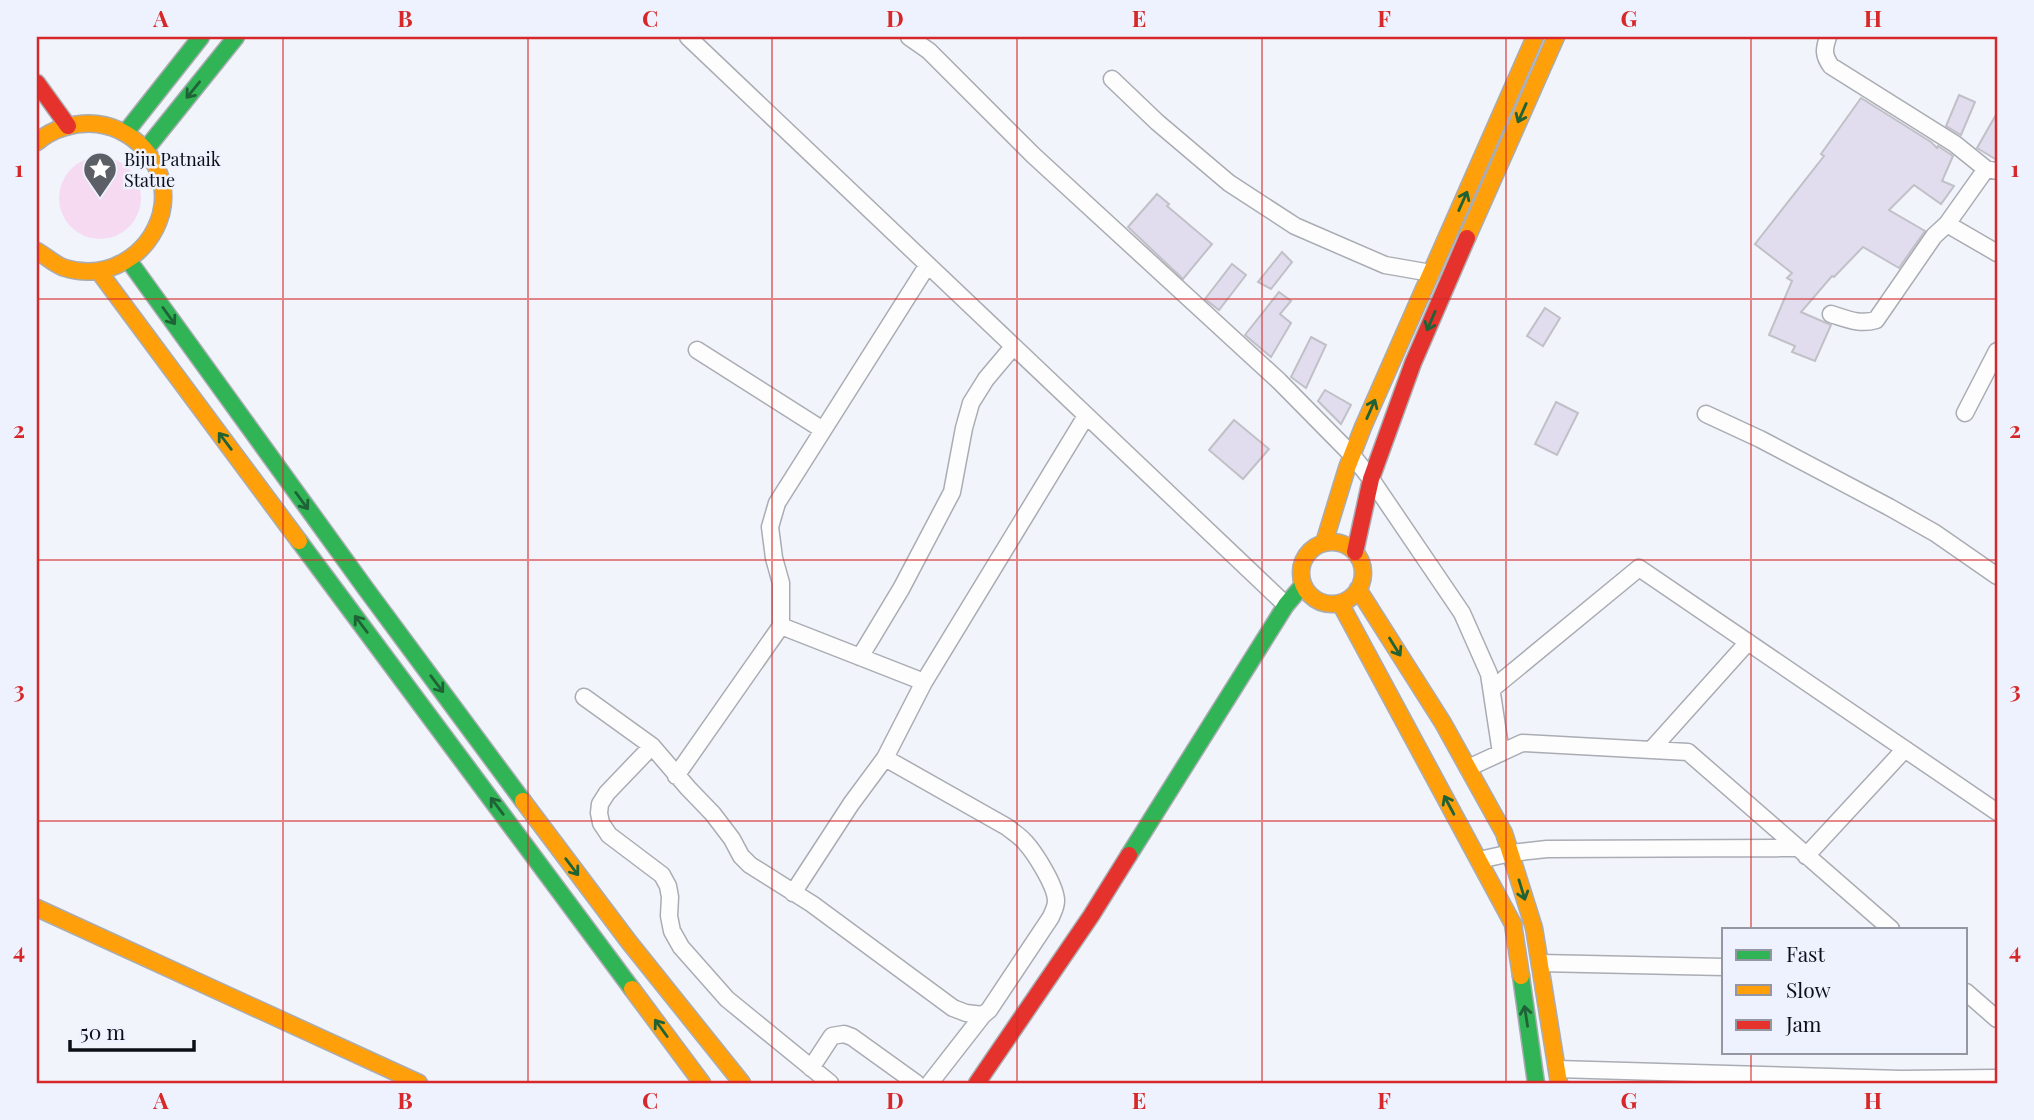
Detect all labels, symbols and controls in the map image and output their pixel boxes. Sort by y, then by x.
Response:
text: A [152,2,169,33]
text: B [397,2,413,33]
text: C [642,2,658,33]
text: D [886,2,904,33]
text: E [1132,2,1146,33]
text: F [1377,2,1391,33]
text: G [1621,2,1638,33]
text: H [1864,2,1882,33]
one-way arrow [185,81,201,99]
one-way arrow [1515,102,1528,123]
place label: Biju Patnaik Statue [124,147,221,192]
place icon: Biju Patnaik Statue [81,150,119,199]
text: 1 [15,152,24,183]
text: 1 [2011,152,2020,183]
one-way arrow [1457,191,1470,212]
one-way arrow [161,307,176,326]
one-way arrow [1424,310,1437,332]
one-way arrow [1365,399,1378,421]
text: 2 [13,413,25,444]
text: 2 [2009,413,2021,444]
one-way arrow [218,432,233,451]
one-way arrow [295,491,309,510]
one-way arrow [354,614,369,633]
one-way arrow [1388,636,1402,656]
text: 3 [13,673,25,704]
text: 3 [2009,673,2021,704]
one-way arrow [429,675,444,693]
one-way arrow [1442,796,1456,816]
one-way arrow [490,797,504,816]
one-way arrow [565,857,580,876]
one-way arrow [1517,879,1530,901]
legend [1722,928,1968,1054]
text: 4 [13,934,25,965]
text: 4 [2009,934,2021,965]
text: Fast [1786,939,1825,967]
text: Slow [1786,975,1831,1003]
one-way arrow [1519,1005,1532,1028]
scale bar [70,1008,194,1052]
text: Jam [1785,1009,1822,1037]
text: 50 m [80,1017,126,1045]
one-way arrow [654,1019,669,1038]
text: A [152,1084,169,1115]
text: B [397,1084,413,1115]
text: C [642,1084,658,1115]
text: D [886,1084,904,1115]
text: E [1132,1084,1146,1115]
text: F [1377,1084,1391,1115]
text: G [1621,1084,1638,1115]
text: H [1864,1084,1882,1115]

